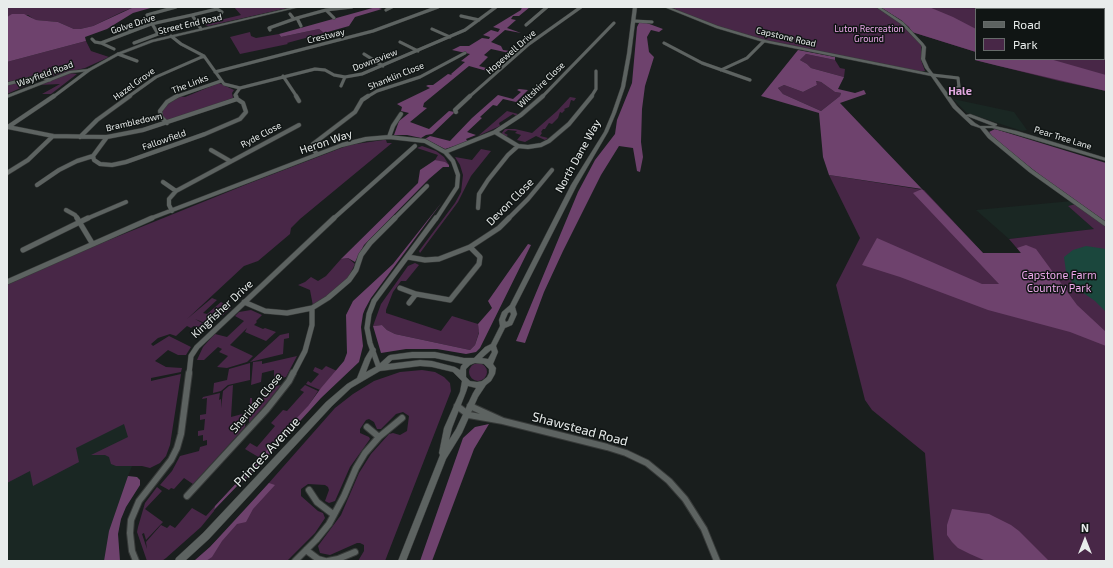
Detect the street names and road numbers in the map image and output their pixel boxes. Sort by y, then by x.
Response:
street label: Street End Road [157,11,223,37]
street label: Golve Drive [109,12,157,36]
street label: Capstone Road [755,25,817,49]
street label: Crestway [306,26,346,46]
street label: Hopewell Drive [484,28,538,76]
street label: Downsview [351,46,399,74]
street label: Wayfield Road [15,59,75,89]
street label: Shanklin Close [366,60,426,92]
street label: Wiltshire Close [515,60,567,110]
street label: Hazel Grove [111,65,157,103]
street label: The Links [170,72,210,96]
street label: Brambledown [105,110,163,134]
street label: North Dane Way [552,117,604,195]
street label: Ryde Close [239,120,283,150]
street label: Pear Tree Lane [1033,124,1093,152]
street label: Fallowfield [141,127,187,153]
street label: Heron Way [298,127,354,157]
street label: Devon Close [484,176,536,228]
street label: Kingfisher Drive [189,277,255,341]
street label: Sheridan Close [227,370,285,436]
street label: Shawstead Road [530,409,630,449]
street label: Princes Avenue [231,414,303,490]

